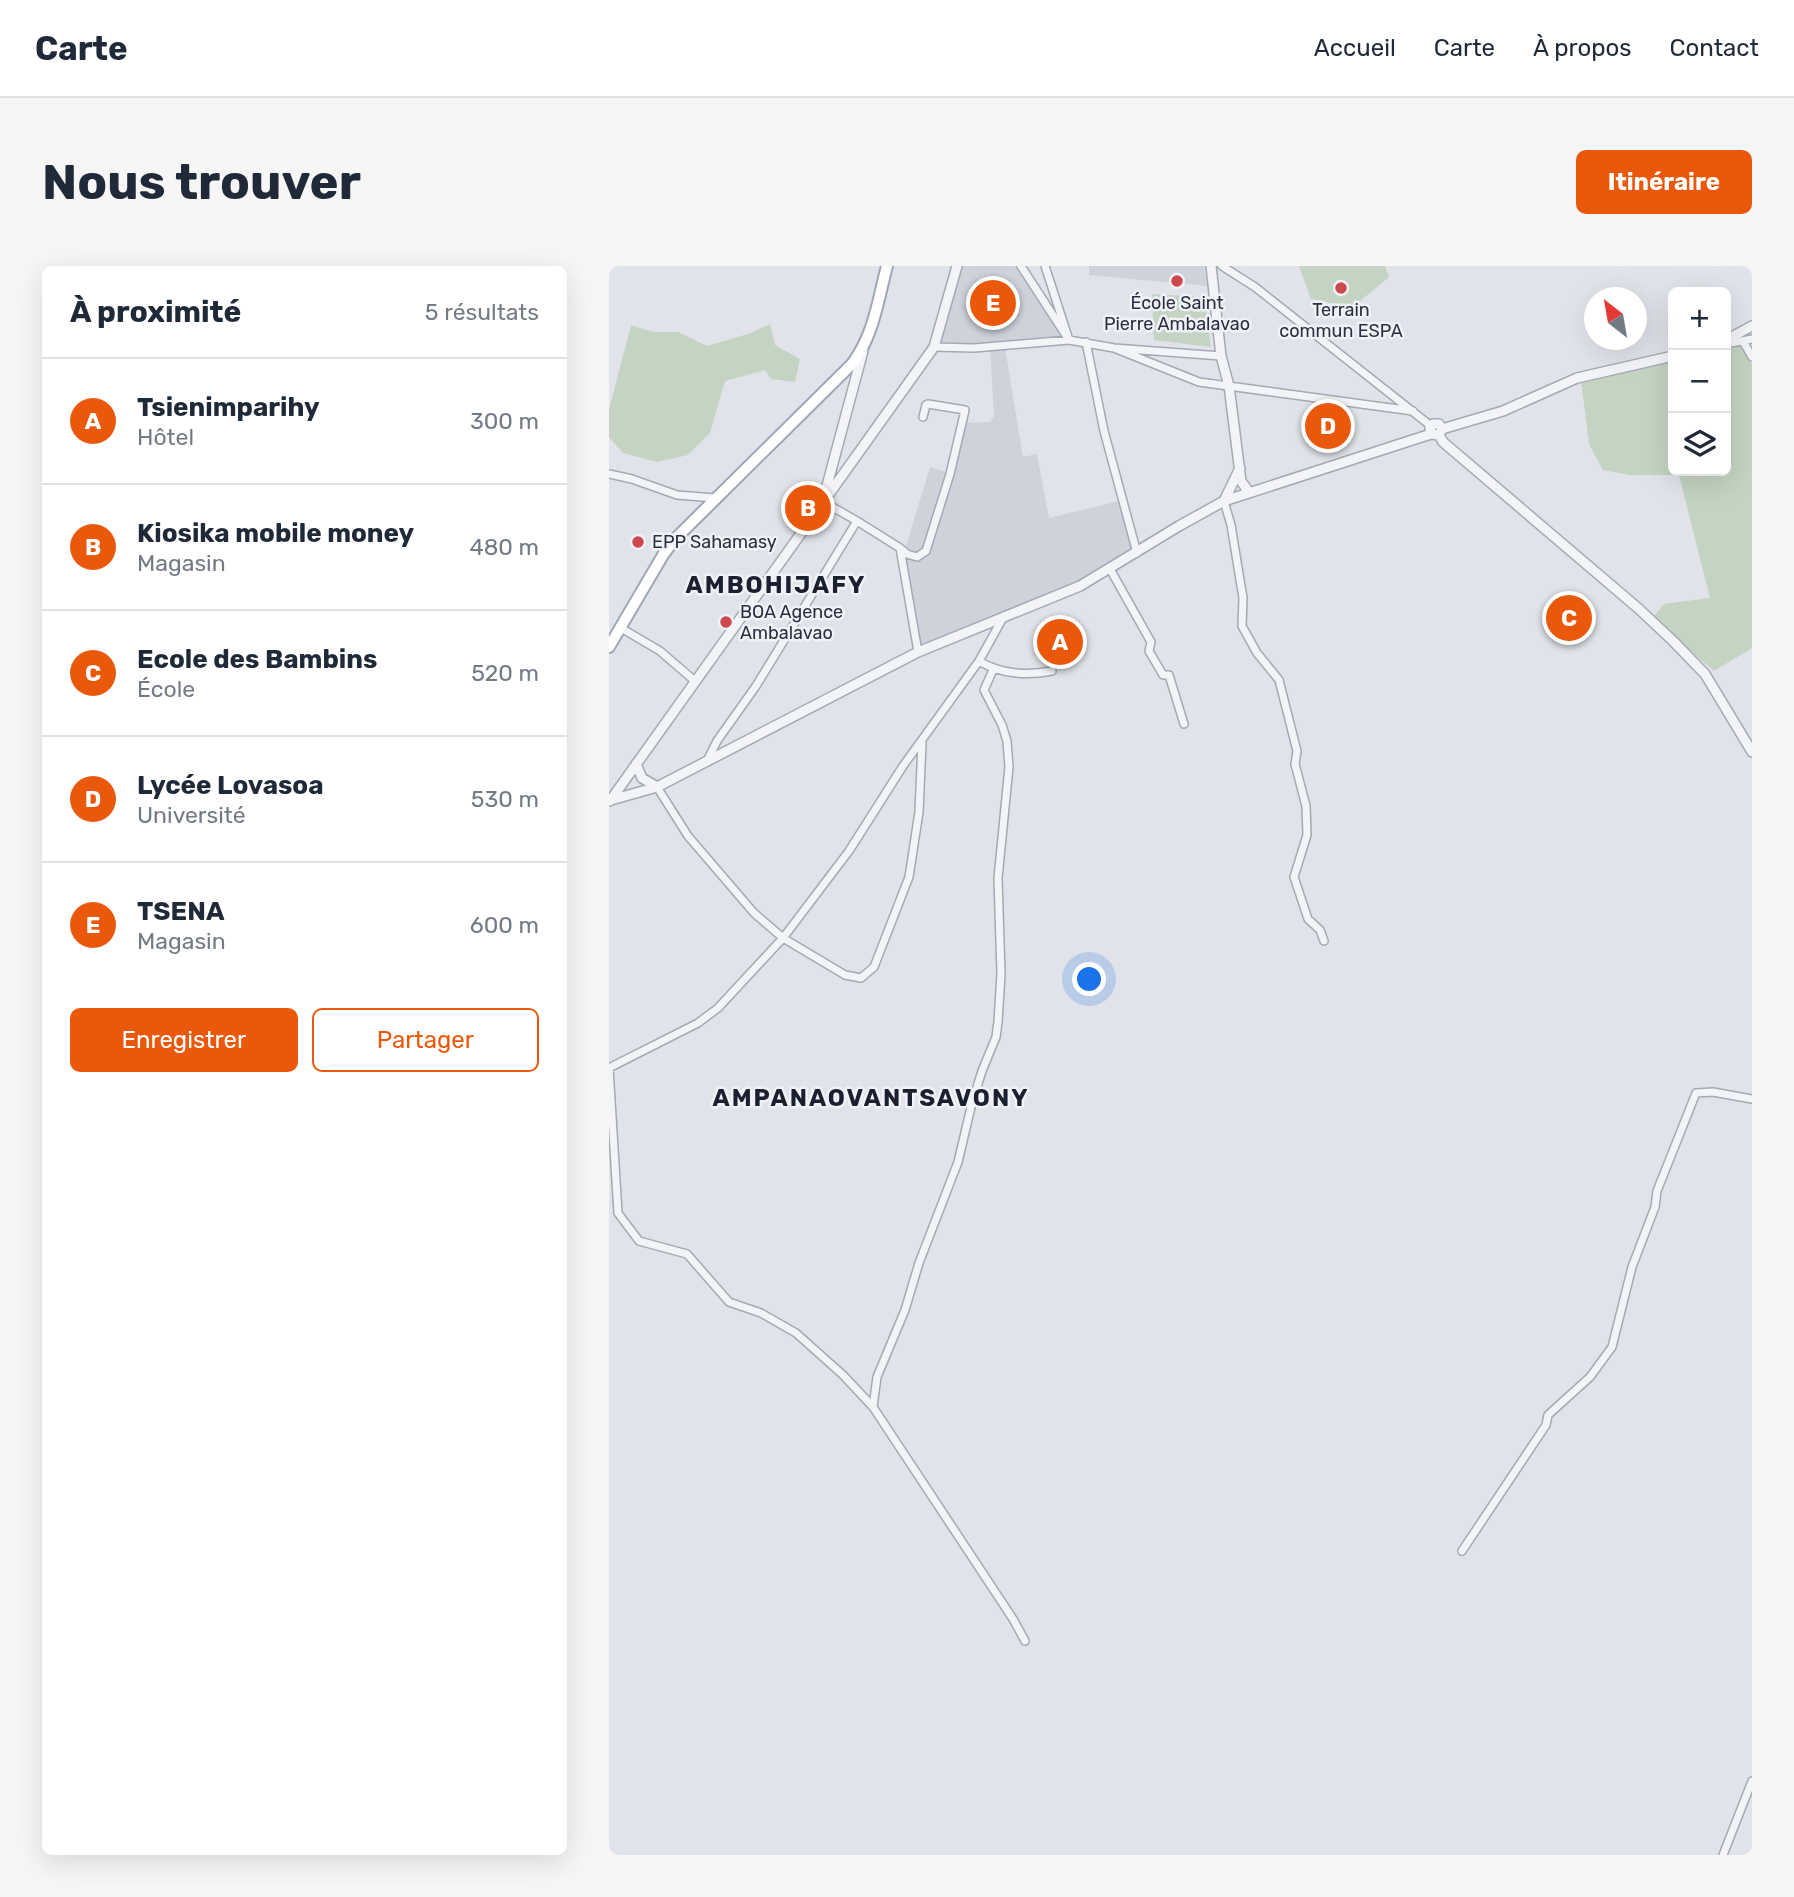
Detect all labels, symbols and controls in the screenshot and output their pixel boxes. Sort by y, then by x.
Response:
text: Carte [35,29,128,68]
text: Accueil [1314,34,1396,62]
text: Carte [1434,34,1495,62]
text: À propos [1533,34,1632,62]
text: Contact [1670,34,1759,62]
button: Itinéraire [1576,150,1752,214]
text: Nous trouver [42,153,361,211]
marker: École Saint Pierre Ambalavao [1169,273,1185,289]
pin: E [970,277,1016,329]
marker: Terrain commun ESPA [1333,280,1349,296]
north arrow [1584,287,1647,350]
map controls [1668,287,1731,476]
button: + [1668,287,1731,350]
place label: École Saint Pierre Ambalavao [1104,292,1250,335]
text: À proximité [70,294,241,330]
text: 5 résultats [425,298,539,326]
place label: Terrain commun ESPA [1279,299,1403,342]
button: − [1668,350,1731,413]
text: Tsienimparihy [137,392,319,423]
pin: D [1305,400,1351,452]
text: A [85,407,101,435]
text: 300 m [470,407,539,435]
button: layers [1668,413,1731,476]
text: Hôtel [137,423,194,451]
pin: B [785,482,831,534]
text: Kiosika mobile money [137,518,414,549]
place label: EPP Sahamasy [652,531,777,553]
text: B [85,533,101,561]
text: 480 m [469,533,539,561]
marker: EPP Sahamasy [630,534,646,550]
text: Magasin [137,549,226,577]
district label: AMBOHIJAFY [686,571,866,599]
pin: C [1546,592,1592,644]
place label: BOA Agence Ambalavao [740,601,843,644]
marker: BOA Agence Ambalavao [718,614,734,630]
pin: A [1037,616,1083,668]
text: Ecole des Bambins [137,644,377,675]
text: C [85,659,101,687]
text: 520 m [471,659,539,687]
text: École [137,675,195,703]
text: Lycée Lovasoa [137,770,324,801]
text: D [85,785,101,813]
text: 530 m [471,785,539,813]
text: Université [137,801,246,829]
text: TSENA [137,896,225,927]
text: E [86,911,100,939]
text: 600 m [470,911,539,939]
text: Magasin [137,927,226,955]
your location [1072,962,1106,996]
button: Enregistrer [70,1008,298,1072]
button: Partager [312,1008,539,1072]
district label: AMPANAOVANTSAVONY [712,1084,1030,1112]

